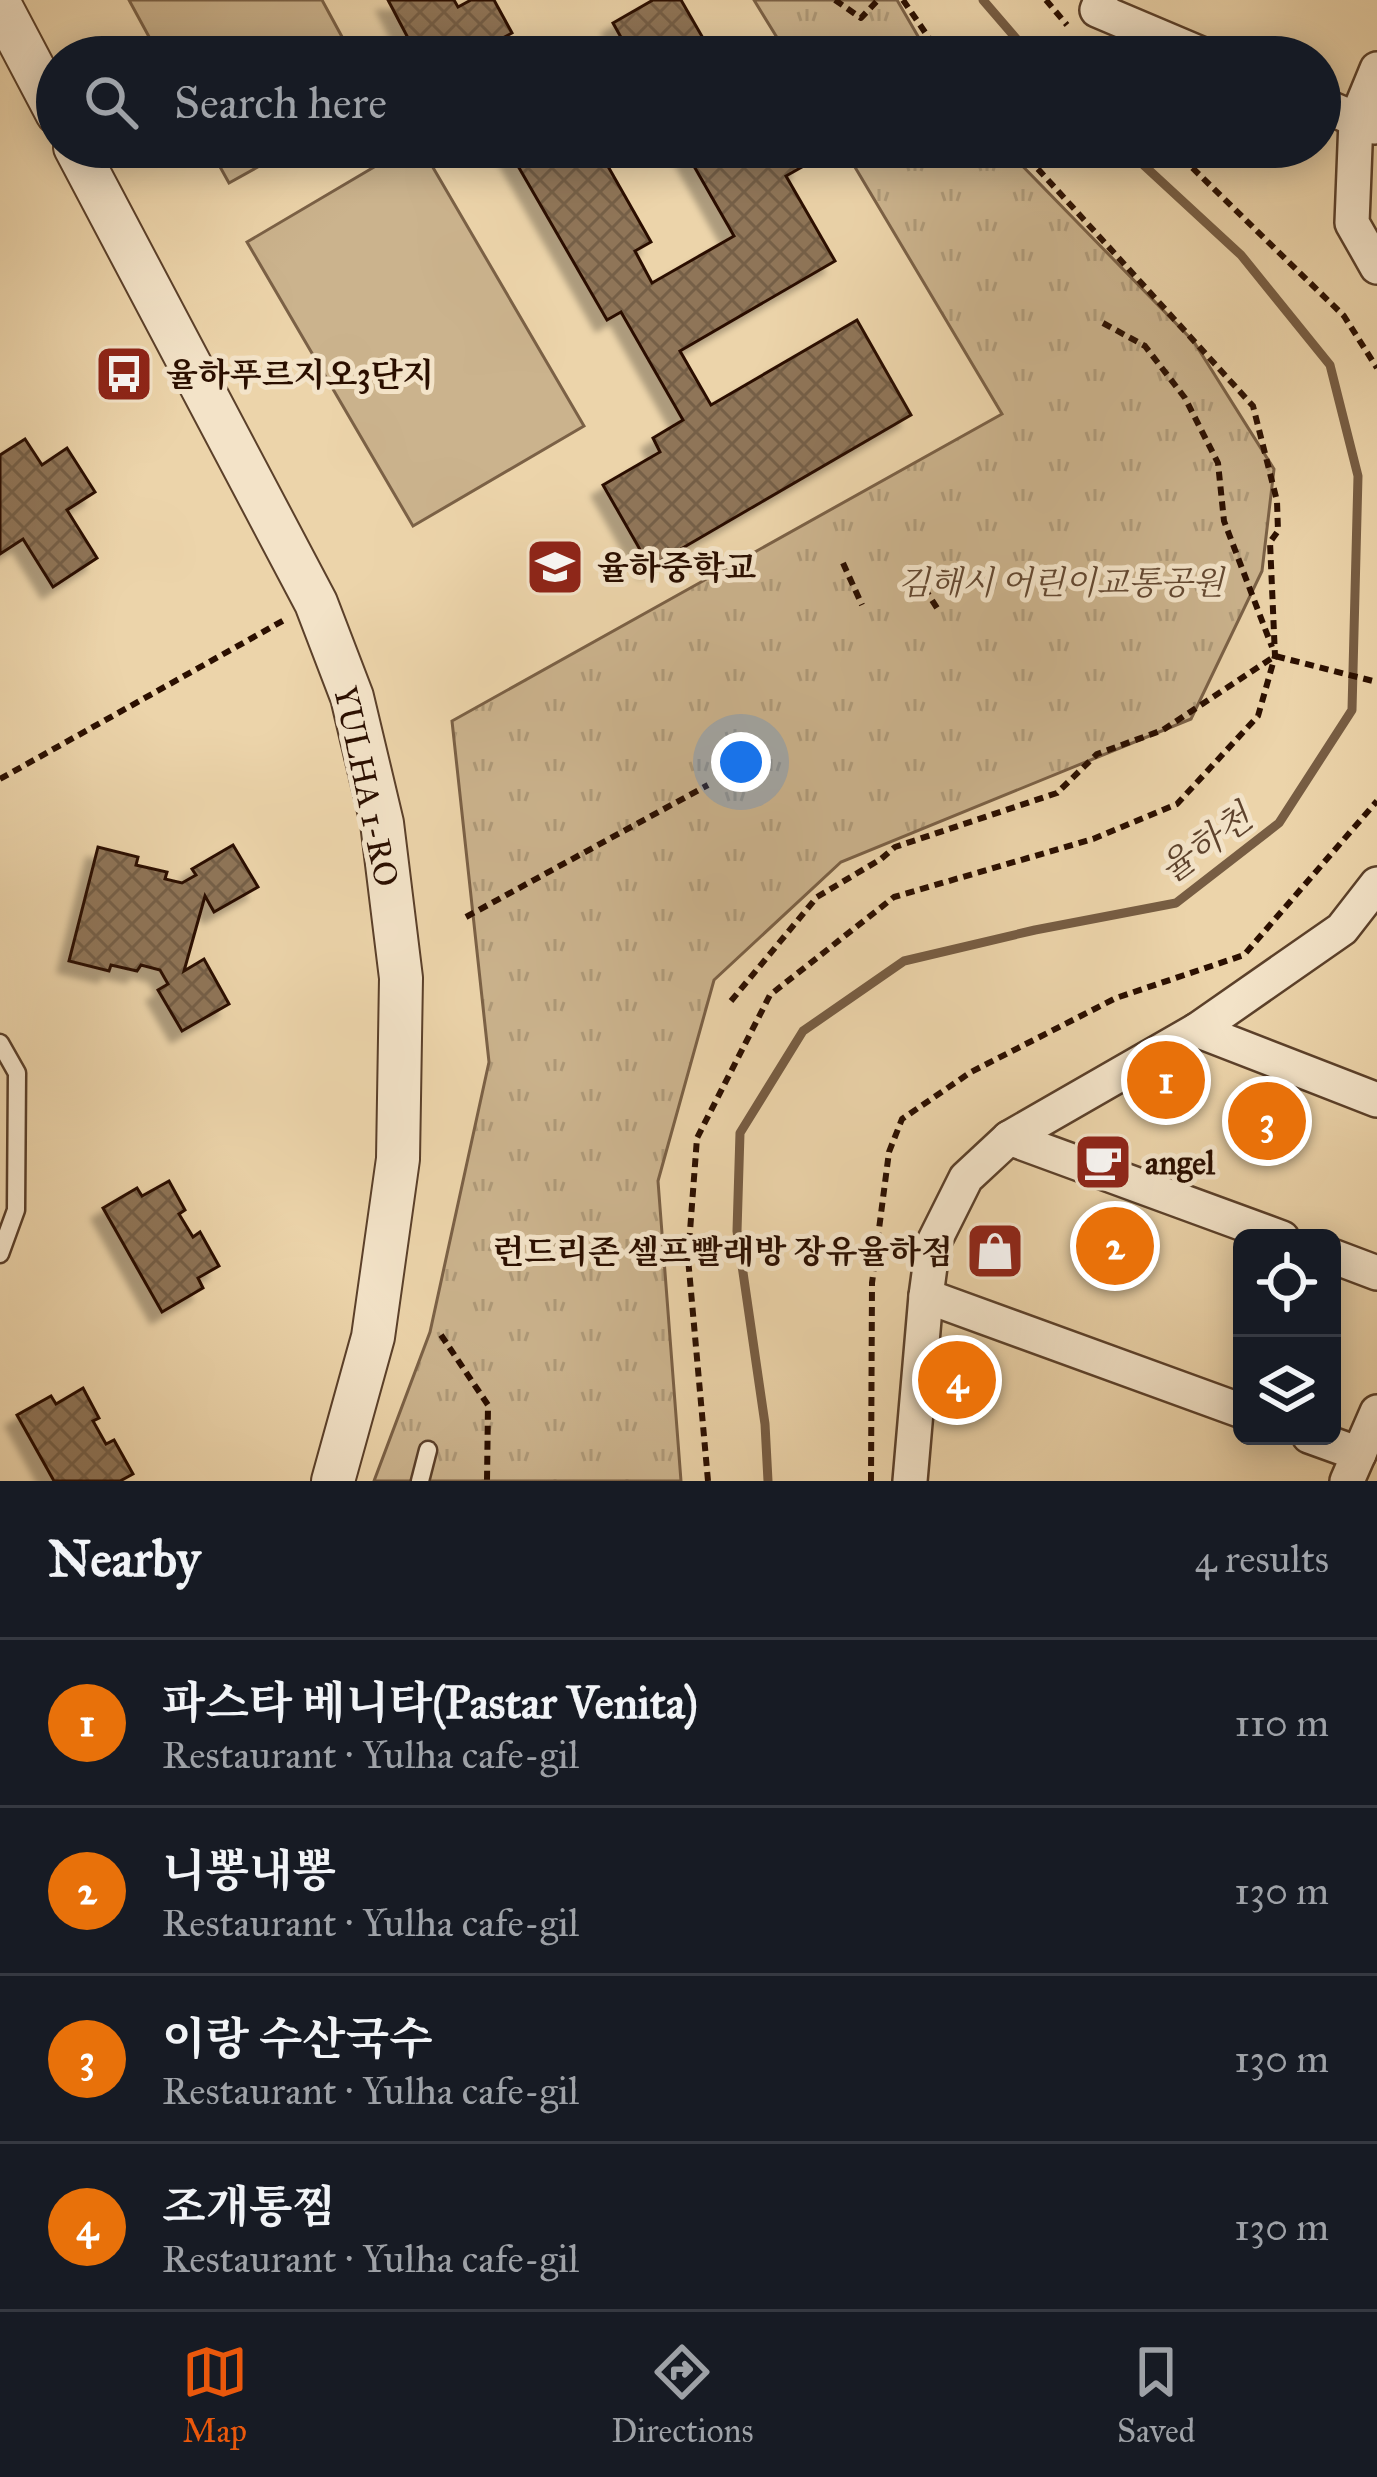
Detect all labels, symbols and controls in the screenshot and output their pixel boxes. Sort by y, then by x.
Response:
search box [36,36,1341,168]
icon: search [78,69,144,135]
text: Search here [174,75,387,130]
bus stop icon: 율하푸르지오3단지 [93,343,155,405]
place label: 율하푸르지오3단지 [166,355,434,395]
school or university icon: 율하중학교 [524,536,586,598]
place label: 율하중학교 [597,548,757,588]
park label: 김해시 어린이교통공원 [898,563,1226,603]
street label: YULHA 1-RO [325,682,407,890]
your location [711,732,771,792]
water label: 율하천 [1150,794,1263,892]
pin: 1 [1127,1035,1205,1125]
pin: 3 [1228,1076,1306,1166]
cafe icon: angel [1072,1131,1134,1193]
place label: angel [1145,1143,1216,1183]
pin: 2 [1076,1201,1154,1291]
shop icon: 런드리존 셀프빨래방 장유율하점 [964,1220,1026,1282]
map controls [1233,1229,1341,1445]
button: locate [1233,1229,1341,1337]
place label: 런드리존 셀프빨래방 장유율하점 [492,1232,953,1272]
pin: 4 [918,1335,996,1425]
button: layers [1233,1337,1341,1445]
text: Nearby [48,1528,200,1590]
text: 4 results [1195,1535,1329,1583]
text: 파스타 베니타(Pastar Venita) [162,1675,698,1730]
text: 1 [79,1699,95,1747]
text: 110 m [1234,1699,1329,1747]
text: Restaurant · Yulha cafe-gil [162,1731,579,1779]
text: 니뽕내뽕 [162,1843,336,1898]
text: 2 [77,1867,97,1915]
text: 130 m [1234,1867,1329,1915]
text: Restaurant · Yulha cafe-gil [162,1899,579,1947]
text: 이랑 수산국수 [162,2011,433,2066]
text: 3 [79,2035,95,2083]
text: 130 m [1234,2035,1329,2083]
text: Restaurant · Yulha cafe-gil [162,2067,579,2115]
text: 조개통찜 [162,2179,336,2234]
text: 4 [76,2203,98,2251]
text: 130 m [1234,2203,1329,2251]
text: Restaurant · Yulha cafe-gil [162,2235,579,2283]
tab: Map [182,2339,248,2451]
tab: Directions [611,2339,753,2451]
tab: Saved [1117,2339,1195,2451]

